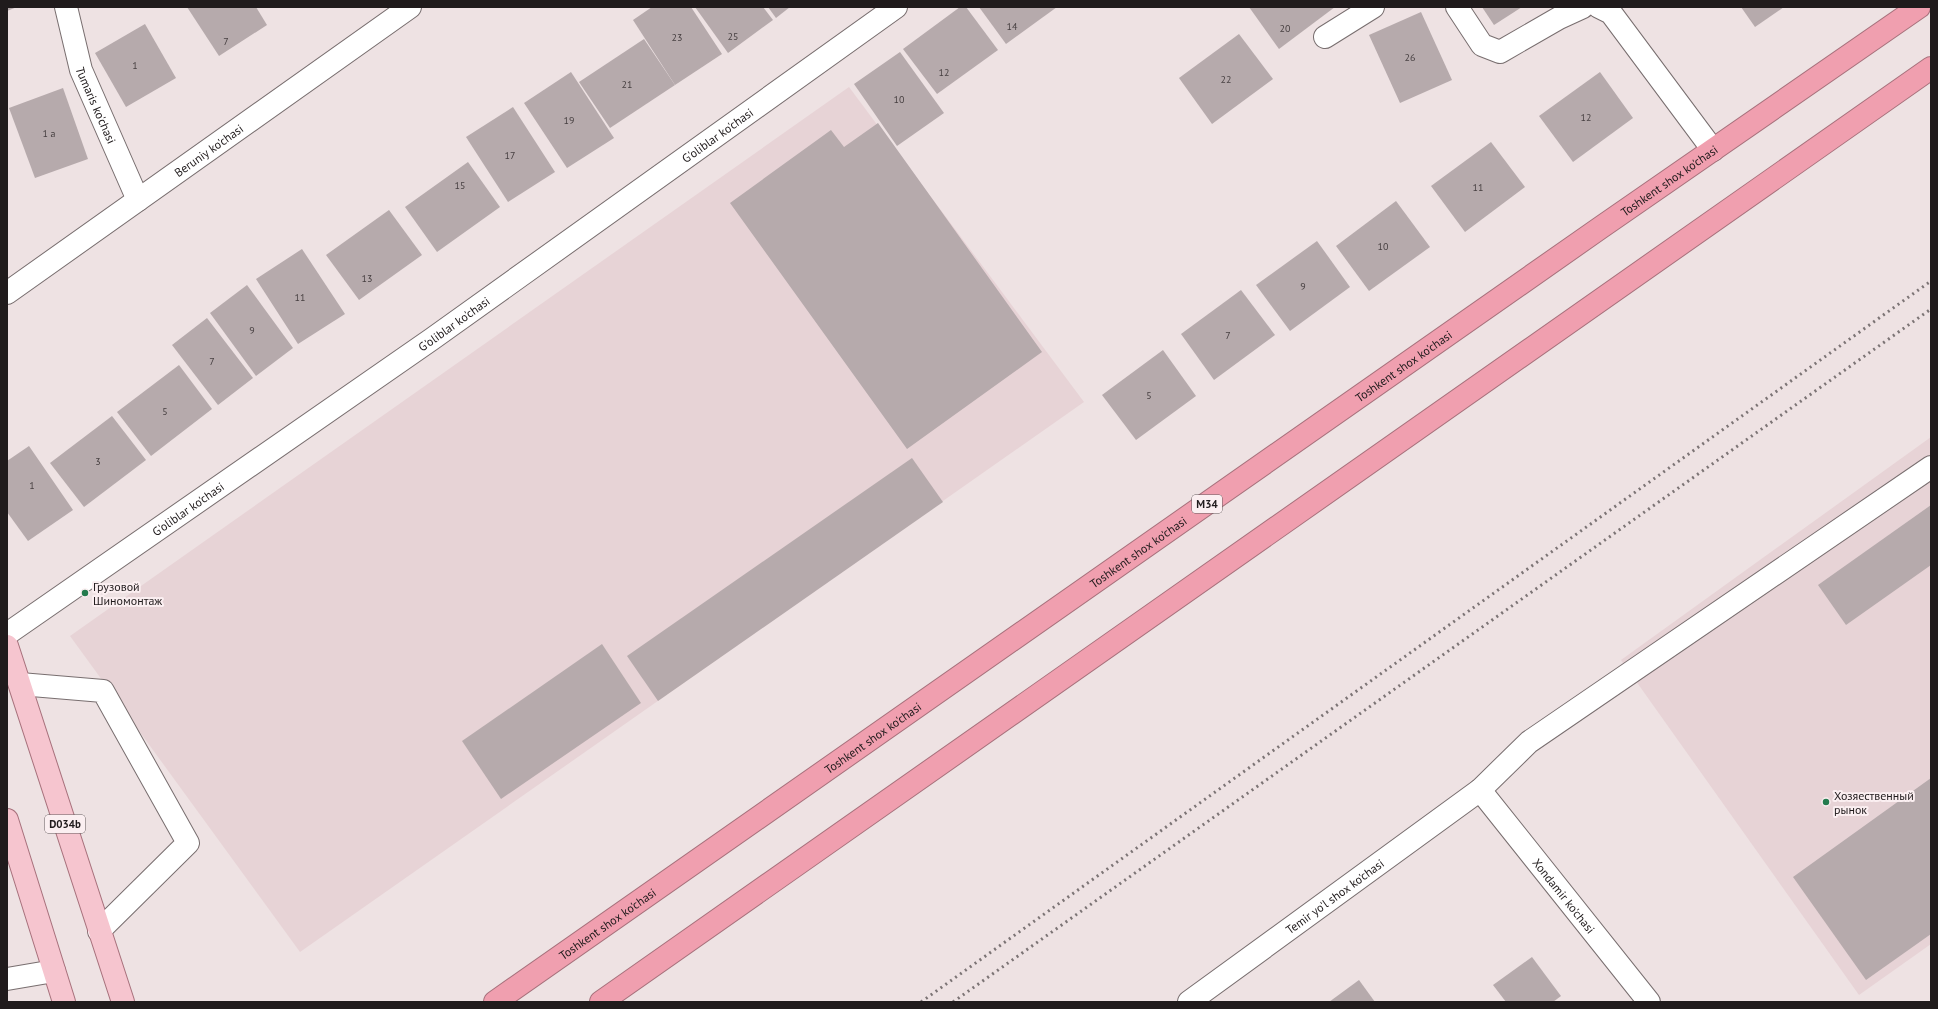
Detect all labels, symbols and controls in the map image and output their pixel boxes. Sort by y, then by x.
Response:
house number: 14 [1007,20,1018,33]
house number: 20 [1280,22,1291,35]
house number: 25 [728,30,738,43]
house number: 23 [672,31,682,44]
house number: 7 [223,35,229,48]
house number: 26 [1405,51,1415,64]
house number: 1 [132,59,138,72]
street label: Tumaris ko'chasi [73,65,120,146]
house number: 12 [939,66,949,79]
house number: 22 [1221,73,1231,86]
house number: 21 [622,78,632,91]
house number: 10 [894,93,905,106]
street label: G'oliblar ko'chasi [679,104,756,166]
house number: 12 [1581,111,1591,124]
house number: 19 [564,114,574,127]
street label: Beruniy ko'chasi [171,121,246,180]
house number: 1 а [42,127,56,140]
street label: Toshkent shox ko'chasi [1618,141,1720,219]
house number: 17 [505,149,515,162]
house number: 15 [455,179,465,192]
house number: 11 [1473,181,1483,194]
house number: 10 [1378,240,1389,253]
house number: 13 [362,272,372,285]
house number: 9 [1300,280,1306,293]
house number: 11 [295,291,305,304]
street label: G'oliblar ko'chasi [415,293,492,354]
house number: 9 [249,324,255,337]
street label: Toshkent shox ko'chasi [1352,327,1455,405]
house number: 7 [1225,329,1231,342]
house number: 7 [209,355,215,368]
house number: 5 [1146,389,1152,402]
house number: 5 [162,405,168,418]
house number: 3 [95,455,101,468]
street label: G'oliblar ko'chasi [149,478,227,539]
house number: 1 [29,479,35,492]
road number: M34 [1192,495,1222,513]
street label: Toshkent shox ko'chasi [1087,513,1189,591]
place label: Грузовой Шиномонтаж [93,579,162,608]
marker: Грузовой Шиномонтаж [80,588,90,598]
street label: Toshkent shox ko'chasi [821,698,924,777]
place label: Хозяественный рынок [1834,788,1914,817]
marker: Хозяественный рынок [1821,797,1831,807]
road number: D034b [45,815,85,833]
street label: Temir yo'l shox ko'chasi [1282,855,1387,937]
street label: Xondamir ko'chasi [1530,855,1599,936]
street label: Toshkent shox ko'chasi [556,884,658,962]

